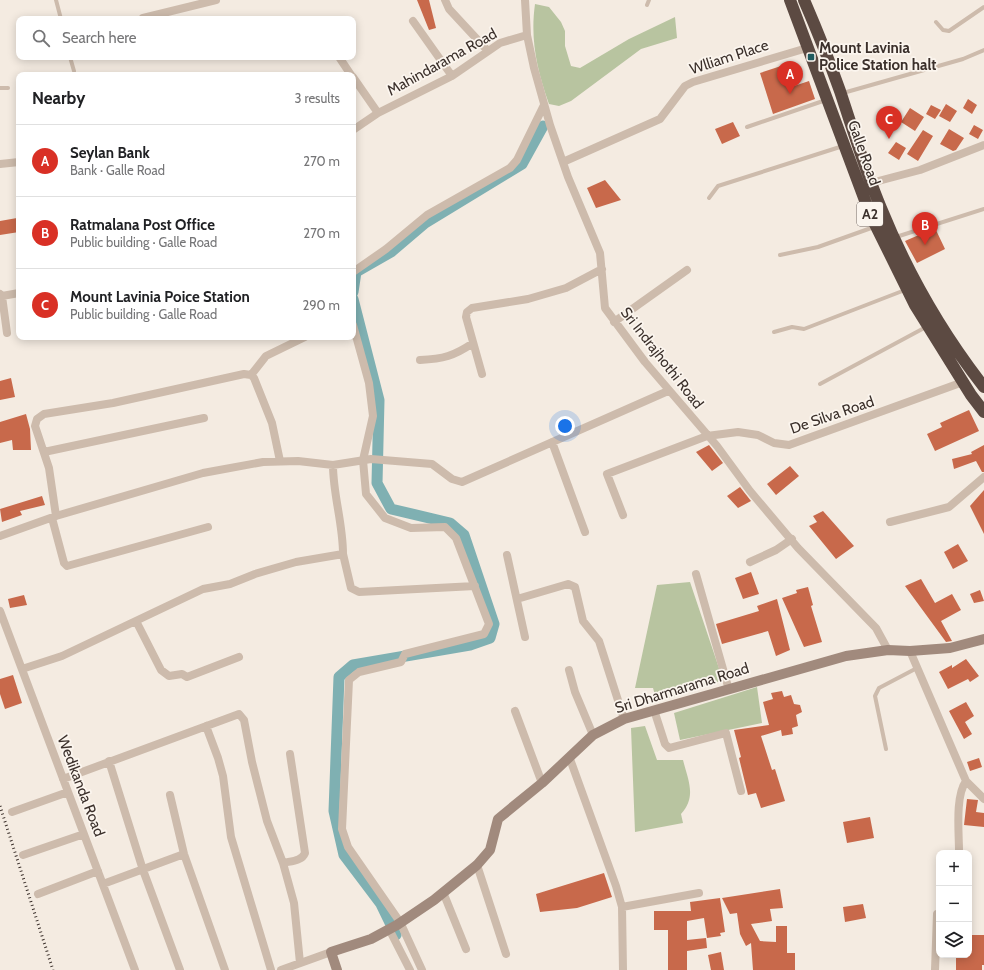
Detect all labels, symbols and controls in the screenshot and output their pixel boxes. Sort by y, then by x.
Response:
search box [16,16,356,60]
street label: Mahindarama Road [384,24,500,100]
icon: search [30,27,52,49]
text: Search here [62,29,137,47]
street label: Wlliam Place [687,36,771,78]
place label: Mount Lavinia Police Station halt [819,39,936,74]
marker: Mount Lavinia Police Station halt [806,52,816,62]
pin: A [777,61,803,94]
text: Nearby [32,88,85,108]
text: 3 results [294,90,340,106]
pin: C [876,106,902,139]
street label: Galle Road [844,118,884,188]
text: Seylan Bank [70,144,150,162]
text: A [41,153,49,169]
text: 270 m [303,153,340,169]
text: Bank · Galle Road [70,162,165,178]
road number: A2 [857,202,883,226]
pin: B [912,212,938,245]
text: Ratmalana Post Office [70,216,215,234]
text: B [41,225,49,241]
text: 270 m [303,225,340,241]
text: Public building · Galle Road [70,234,217,250]
text: Mount Lavinia Poice Station [70,288,250,306]
text: C [41,297,49,313]
text: 290 m [302,297,340,313]
street label: Sri Indrajhothi Road [617,304,707,412]
text: Public building · Galle Road [70,306,217,322]
street label: De Silva Road [788,392,876,438]
your location [555,416,575,436]
street label: Sri Dharmarama Road [613,659,751,717]
street label: Wedikanda Road [54,733,108,839]
map controls [936,850,972,958]
button: + [936,850,972,886]
button: − [936,886,972,922]
button: layers [936,922,972,958]

